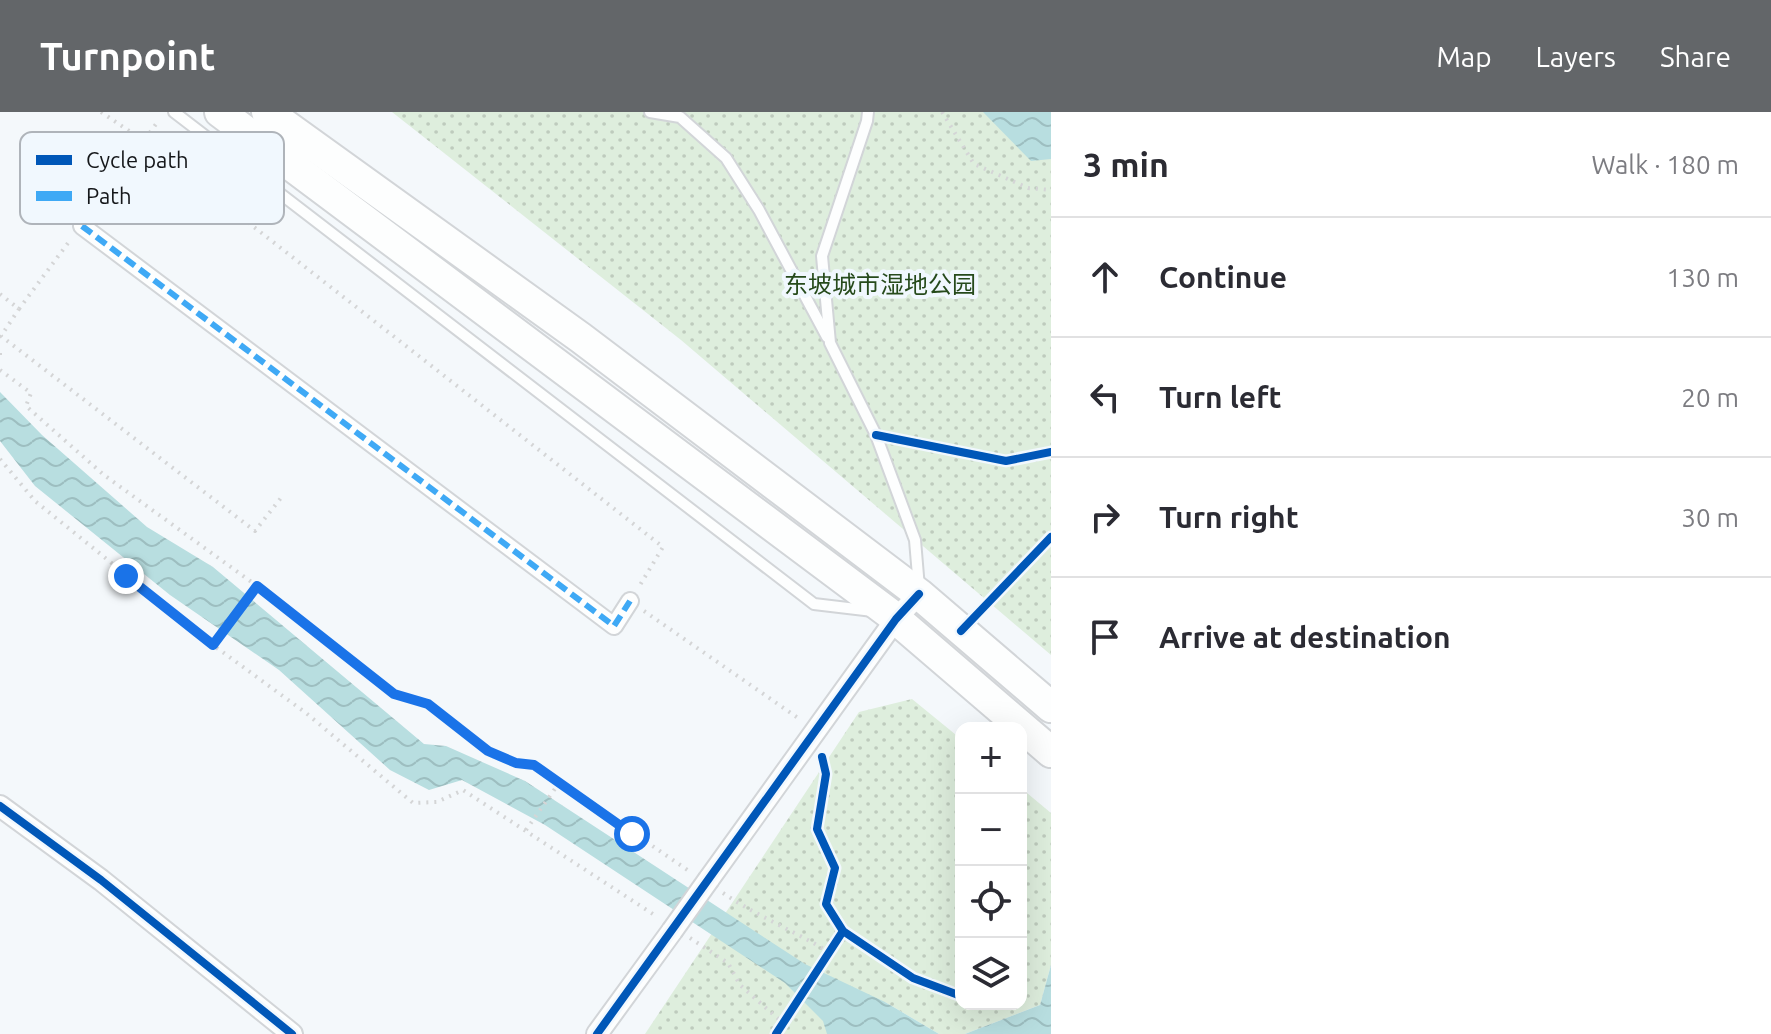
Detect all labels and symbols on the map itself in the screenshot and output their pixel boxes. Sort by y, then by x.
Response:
legend [20,132,284,224]
text: Cycle path [86,147,189,172]
text: Path [86,183,131,208]
park label: 东坡城市湿地公园 [784,271,976,298]
route end [108,558,144,594]
route start [614,816,650,852]

